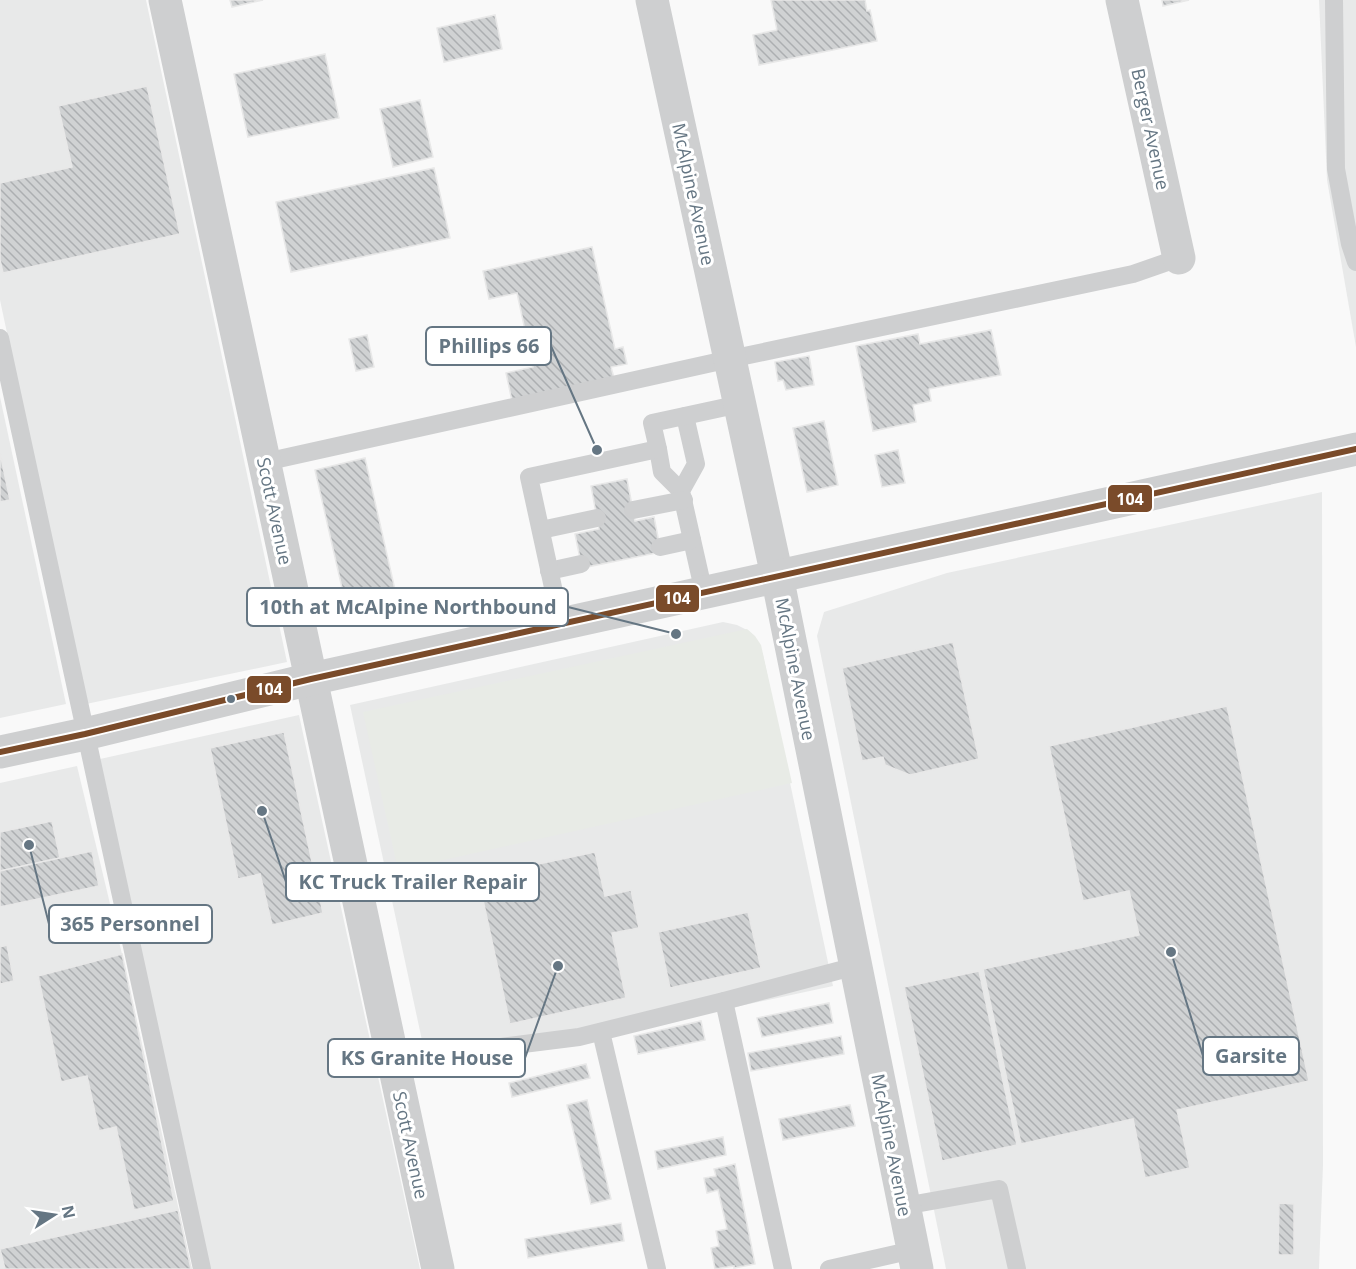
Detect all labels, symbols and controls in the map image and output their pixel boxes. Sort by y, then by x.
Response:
street label: Berger Avenue [1126,66,1176,192]
street label: McAlpine Avenue [667,121,721,267]
callout: Phillips 66 [426,327,551,365]
text: Phillips 66 [439,332,539,359]
street label: Scott Avenue [252,455,298,567]
line badge: 104 [1107,484,1153,513]
text: 104 [1116,488,1144,510]
line badge: 104 [655,584,700,613]
text: 104 [663,587,691,609]
callout: 10th at McAlpine Northbound [247,588,568,626]
text: 10th at McAlpine Northbound [259,593,557,620]
street label: McAlpine Avenue [770,596,822,742]
line badge: 104 [246,675,292,704]
text: 104 [255,678,283,700]
unlabelled marker [225,693,237,705]
callout: KC Truck Trailer Repair [286,863,539,901]
text: KC Truck Trailer Repair [299,868,527,895]
callout: 365 Personnel [49,905,212,943]
text: 365 Personnel [60,910,200,937]
callout: Garsite [1203,1037,1299,1075]
callout: KS Granite House [328,1039,525,1077]
text: Garsite [1215,1042,1287,1069]
text: KS Granite House [341,1044,513,1071]
street label: McAlpine Avenue [866,1072,918,1218]
street label: Scott Avenue [388,1089,434,1201]
north arrow [24,1185,84,1245]
text: N [57,1203,81,1221]

